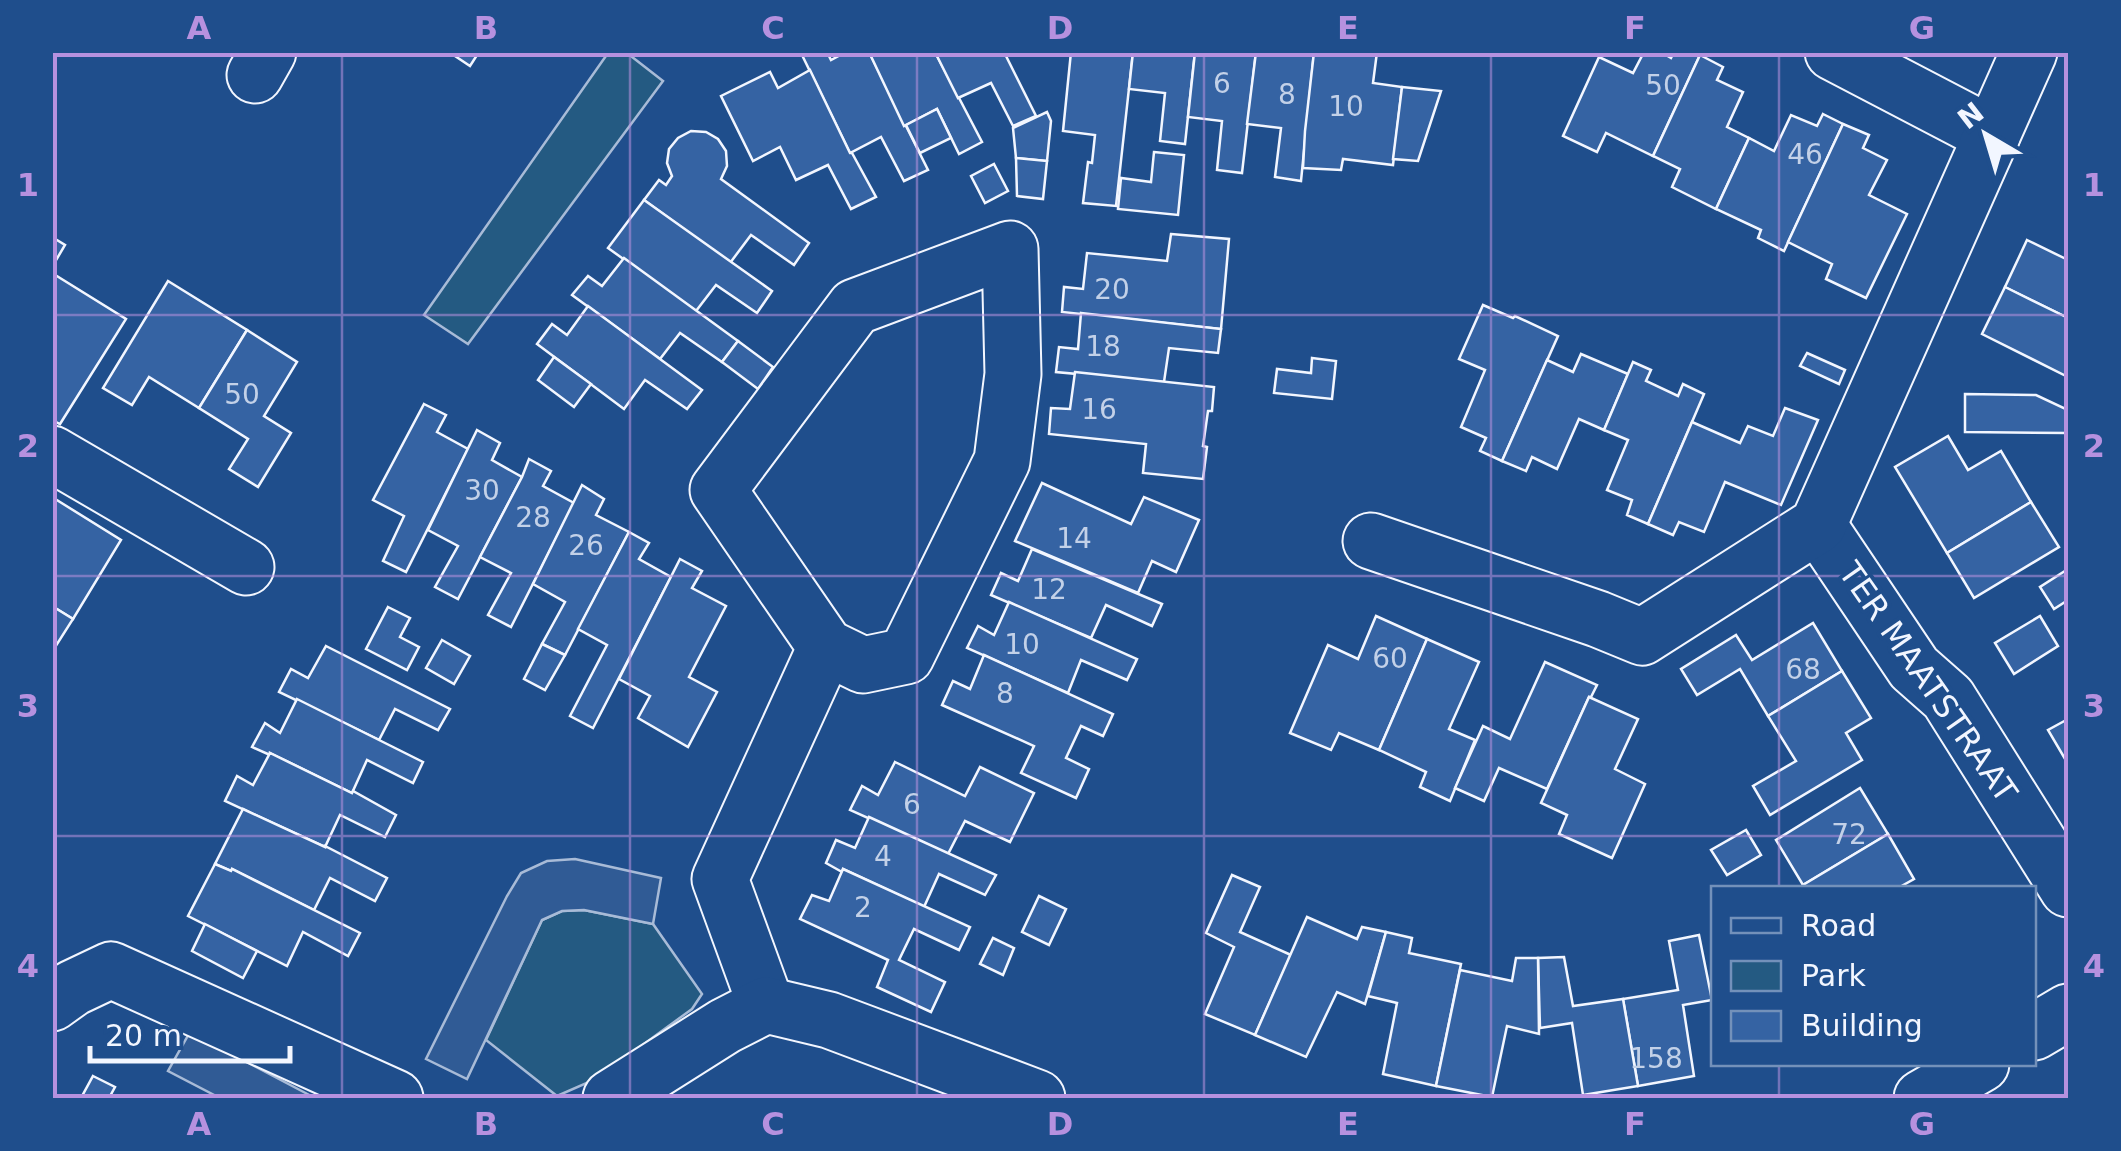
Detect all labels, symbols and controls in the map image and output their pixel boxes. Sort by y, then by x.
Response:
text: A [187,9,212,47]
text: B [474,9,498,47]
text: C [761,9,785,47]
text: D [1047,9,1073,47]
text: E [1337,9,1359,47]
text: F [1624,9,1646,47]
text: G [1909,9,1935,47]
house number: 6 [1213,67,1231,100]
house number: 50 [1645,69,1681,102]
house number: 8 [1278,78,1296,111]
north arrow [1936,85,2036,185]
house number: 10 [1328,90,1364,123]
text: N [1952,95,1990,136]
house number: 46 [1787,138,1823,171]
text: 1 [17,166,39,204]
text: 1 [2083,166,2105,204]
house number: 20 [1094,273,1130,306]
house number: 18 [1085,330,1121,363]
house number: 50 [224,378,260,411]
house number: 16 [1081,393,1117,426]
text: 2 [17,427,39,465]
text: 2 [2083,427,2105,465]
house number: 30 [464,474,500,507]
house number: 28 [515,501,551,534]
house number: 14 [1056,522,1092,555]
house number: 26 [568,529,604,562]
street label: TER MAATSTRAAT [1830,554,2025,810]
house number: 12 [1031,573,1067,606]
house number: 10 [1004,628,1040,661]
house number: 60 [1372,642,1408,675]
house number: 68 [1785,653,1821,686]
house number: 8 [996,677,1014,710]
text: 3 [17,687,39,725]
text: 3 [2083,687,2105,725]
house number: 6 [903,788,921,821]
house number: 72 [1831,818,1867,851]
house number: 4 [874,840,892,873]
legend [1711,886,2036,1066]
house number: 2 [854,891,872,924]
text: Road [1801,908,1876,943]
text: 4 [17,947,39,985]
text: 4 [2083,947,2105,985]
text: Park [1801,958,1866,993]
scale bar [90,1001,290,1063]
text: Building [1801,1008,1923,1043]
text: 20 m [105,1018,182,1053]
house number: 158 [1629,1042,1683,1075]
text: A [187,1105,212,1143]
text: B [474,1105,498,1143]
text: C [761,1105,785,1143]
text: D [1047,1105,1073,1143]
text: E [1337,1105,1359,1143]
text: F [1624,1105,1646,1143]
text: G [1909,1105,1935,1143]

